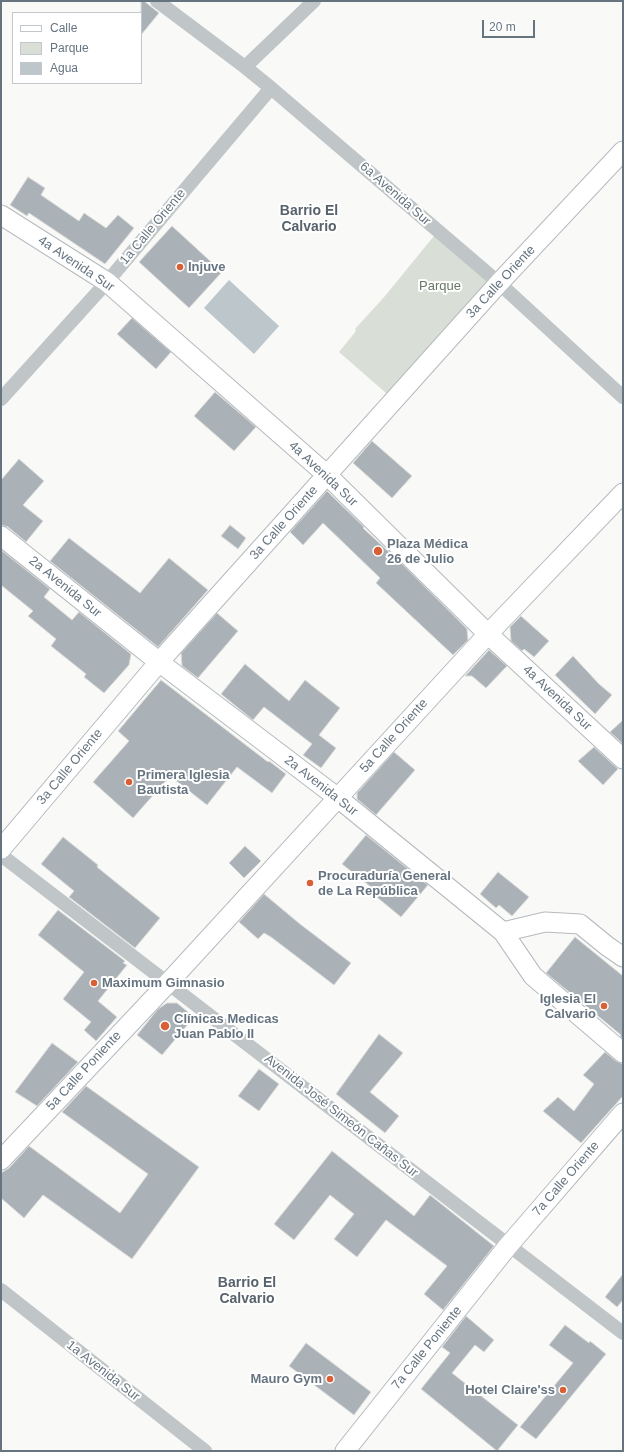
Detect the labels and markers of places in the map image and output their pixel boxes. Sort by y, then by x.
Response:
place label: Injuve [188,259,226,275]
marker: Injuve [175,262,185,272]
place label: Plaza Médica 26 de Julio [387,536,468,567]
marker: Plaza Médica 26 de Julio [372,545,384,557]
place label: Primera Iglesia Bautista [137,767,229,798]
marker: Primera Iglesia Bautista [124,777,134,787]
place label: Procuraduría General de La República [318,868,451,899]
marker: Procuraduría General de La República [305,878,315,888]
place label: Maximum Gimnasio [102,975,225,991]
marker: Maximum Gimnasio [89,978,99,988]
place label: Iglesia El Calvario [540,991,596,1022]
marker: Iglesia El Calvario [599,1001,609,1011]
place label: Clínicas Medicas Juan Pablo II [174,1011,279,1042]
marker: Clínicas Medicas Juan Pablo II [159,1020,171,1032]
place label: Mauro Gym [250,1371,322,1387]
marker: Mauro Gym [325,1374,335,1384]
place label: Hotel Claire'ss [465,1382,555,1398]
marker: Hotel Claire'ss [558,1385,568,1395]

